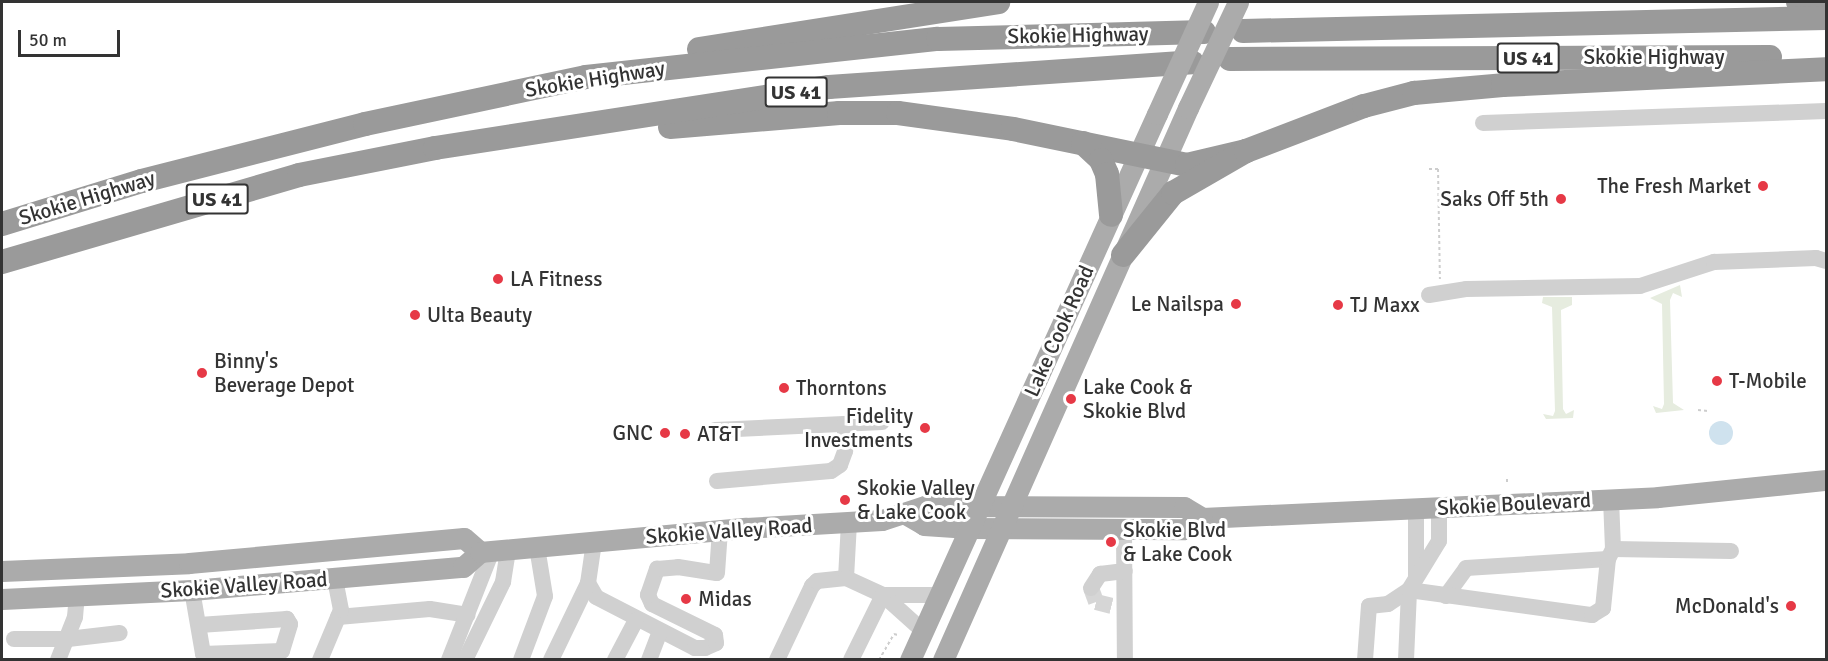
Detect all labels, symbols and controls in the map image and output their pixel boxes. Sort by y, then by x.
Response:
scale bar [21,18,123,56]
street label: Skokie Highway [1007,21,1149,49]
text: 50 m [29,29,67,51]
road number: US 41 [1496,41,1559,75]
street label: Skokie Highway [1583,44,1725,70]
street label: Skokie Highway [523,56,667,102]
road number: US 41 [764,75,828,109]
street label: Skokie Highway [16,165,158,231]
place label: The Fresh Market [1597,173,1751,199]
marker: The Fresh Market [1756,179,1770,193]
road number: US 41 [186,182,248,216]
place label: Saks Off 5th [1440,186,1549,212]
marker: Saks Off 5th [1554,192,1568,206]
street label: Lake Cook Road [1019,261,1099,401]
place label: LA Fitness [510,266,602,292]
marker: LA Fitness [491,272,505,286]
place label: Le Nailspa [1131,291,1224,317]
place label: TJ Maxx [1350,292,1420,318]
marker: Le Nailspa [1229,297,1243,311]
marker: TJ Maxx [1331,298,1345,312]
place label: Ulta Beauty [427,302,532,328]
marker: Ulta Beauty [408,308,422,322]
place label: Binny's Beverage Depot [214,348,354,398]
marker: Binny's Beverage Depot [195,366,209,380]
place label: T-Mobile [1729,368,1807,394]
place label: Lake Cook & Skokie Blvd [1083,374,1192,424]
marker: T-Mobile [1710,374,1724,388]
place label: Thorntons [796,375,887,401]
marker: Thorntons [777,381,791,395]
marker: Lake Cook & Skokie Blvd [1064,392,1078,406]
place label: Fidelity Investments [804,403,913,453]
place label: GNC [613,420,653,446]
place label: AT&T [697,421,741,447]
marker: Fidelity Investments [918,421,932,435]
marker: GNC [658,426,672,440]
marker: AT&T [678,427,692,441]
place label: Skokie Valley & Lake Cook [857,475,975,525]
street label: Skokie Boulevard [1436,487,1592,521]
marker: Skokie Valley & Lake Cook [838,493,852,507]
street label: Skokie Valley Road [645,513,813,549]
place label: Skokie Blvd & Lake Cook [1123,517,1232,567]
marker: Skokie Blvd & Lake Cook [1104,535,1118,549]
street label: Skokie Valley Road [160,567,328,603]
place label: Midas [698,586,752,612]
marker: Midas [679,592,693,606]
place label: McDonald's [1675,593,1779,619]
marker: McDonald's [1784,599,1798,613]

